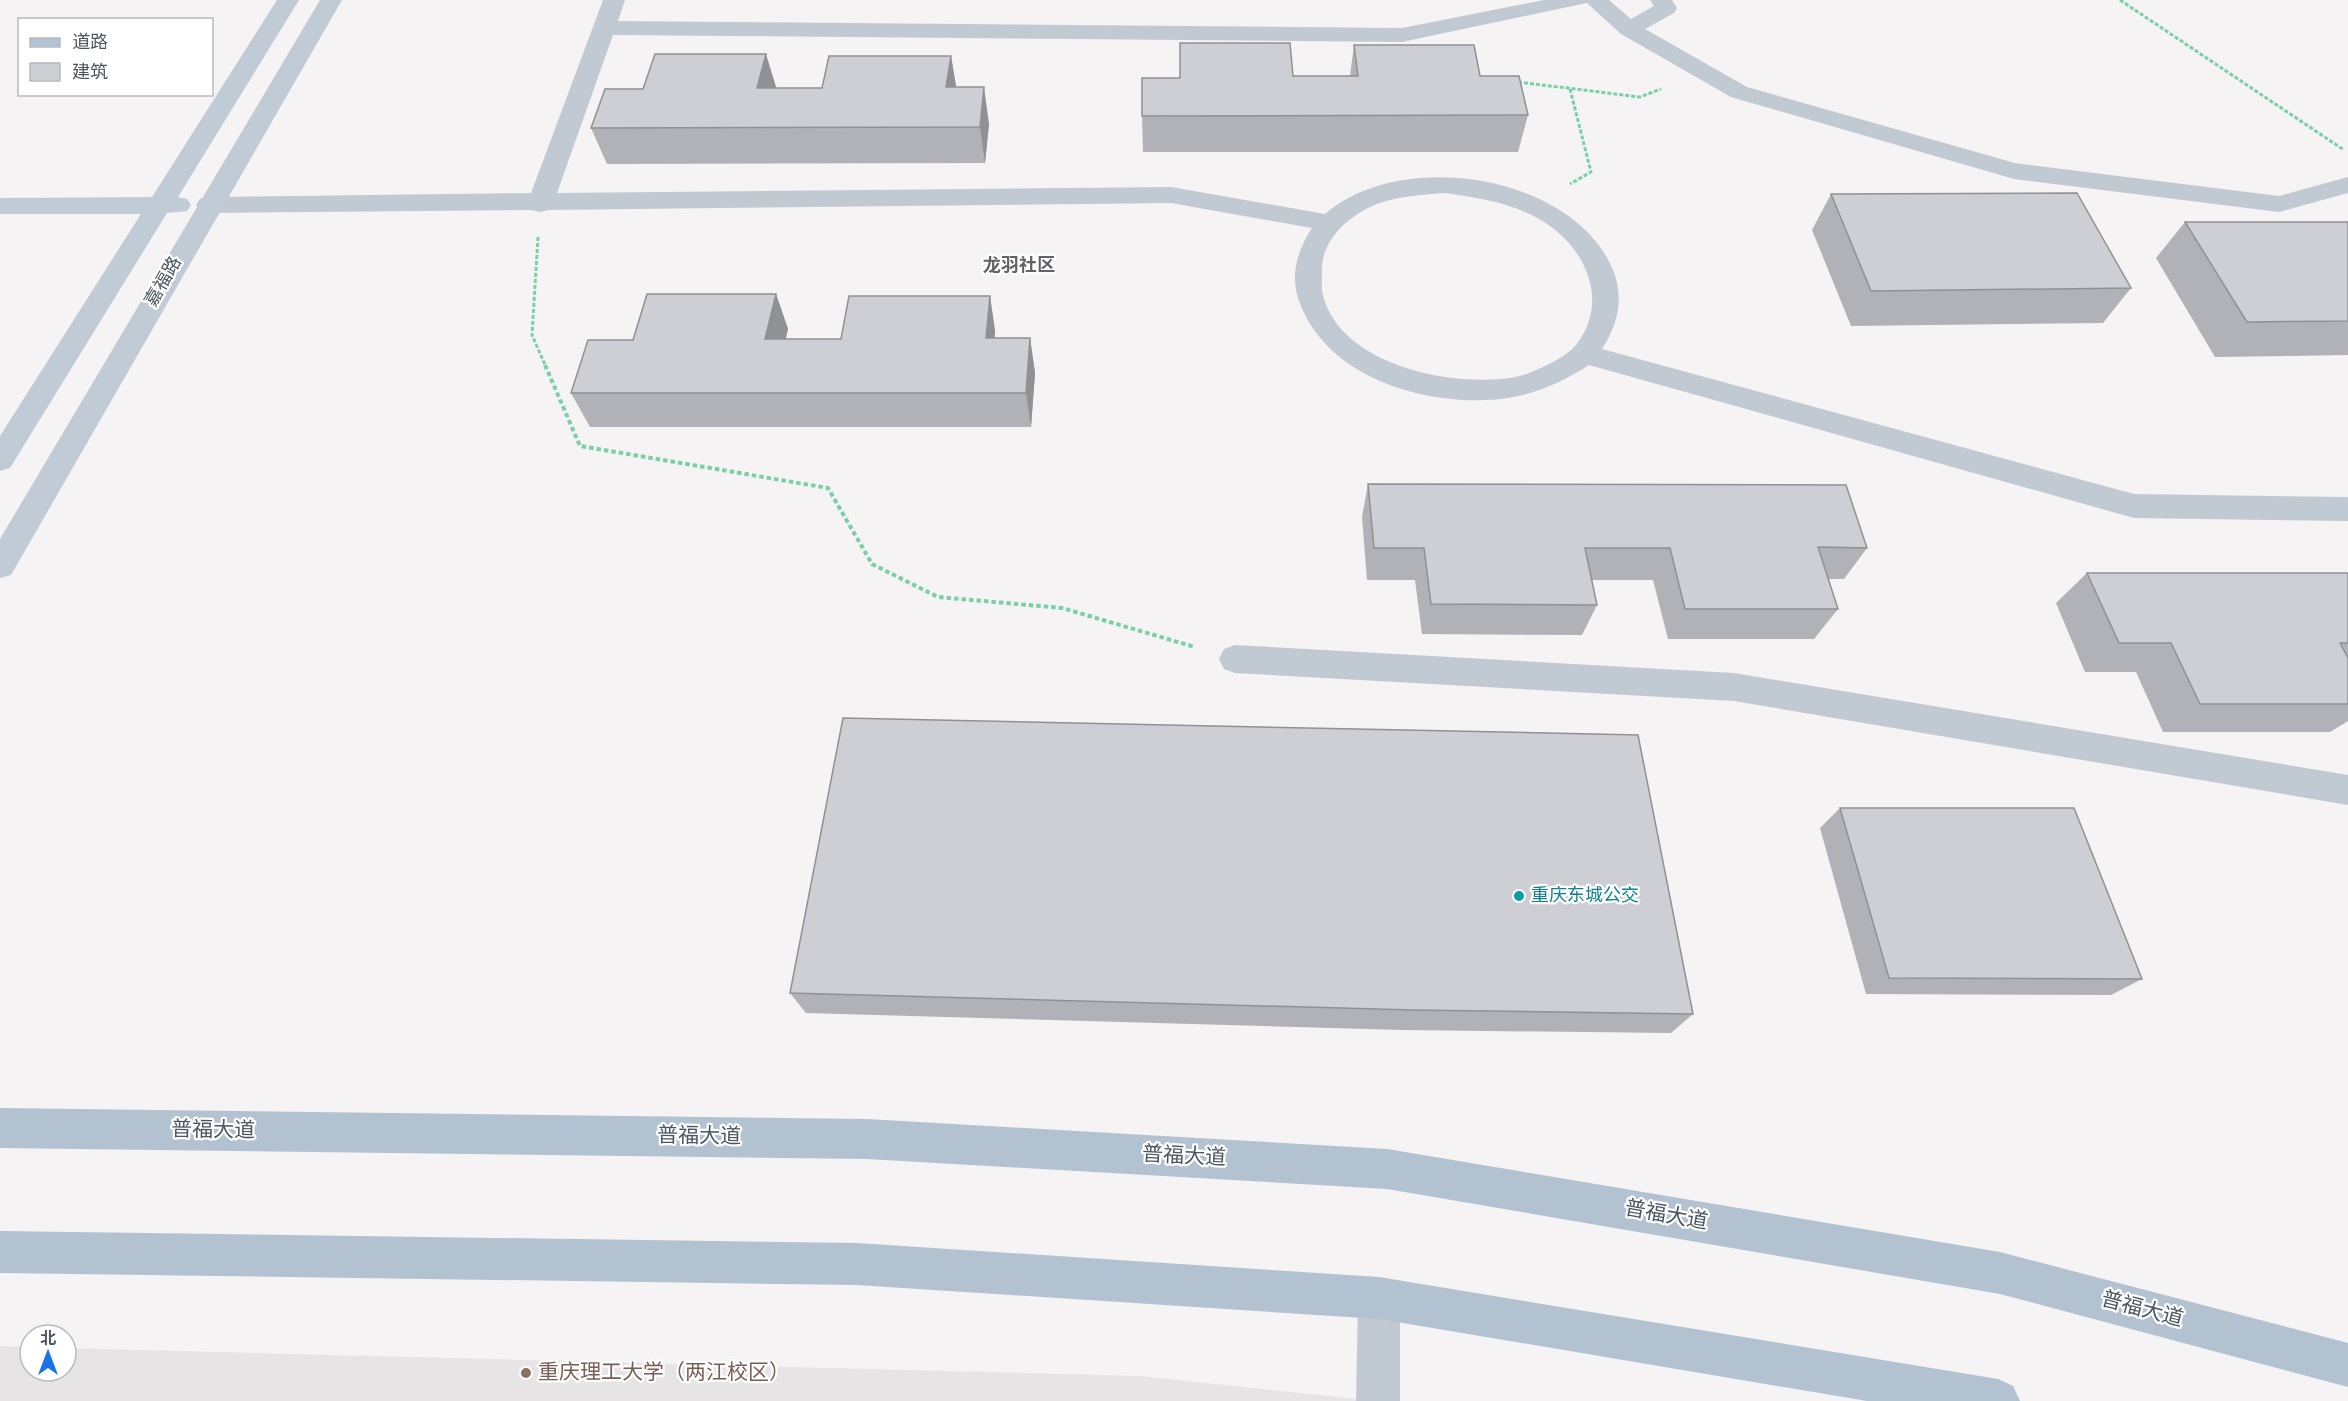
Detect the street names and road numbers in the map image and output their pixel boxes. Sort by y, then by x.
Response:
street label: 嘉福路 [141,253,187,311]
street label: 普福大道 [171,1117,255,1145]
street label: 普福大道 [657,1123,741,1151]
street label: 普福大道 [1141,1141,1227,1173]
street label: 普福大道 [1622,1195,1710,1237]
street label: 普福大道 [2098,1286,2186,1334]

